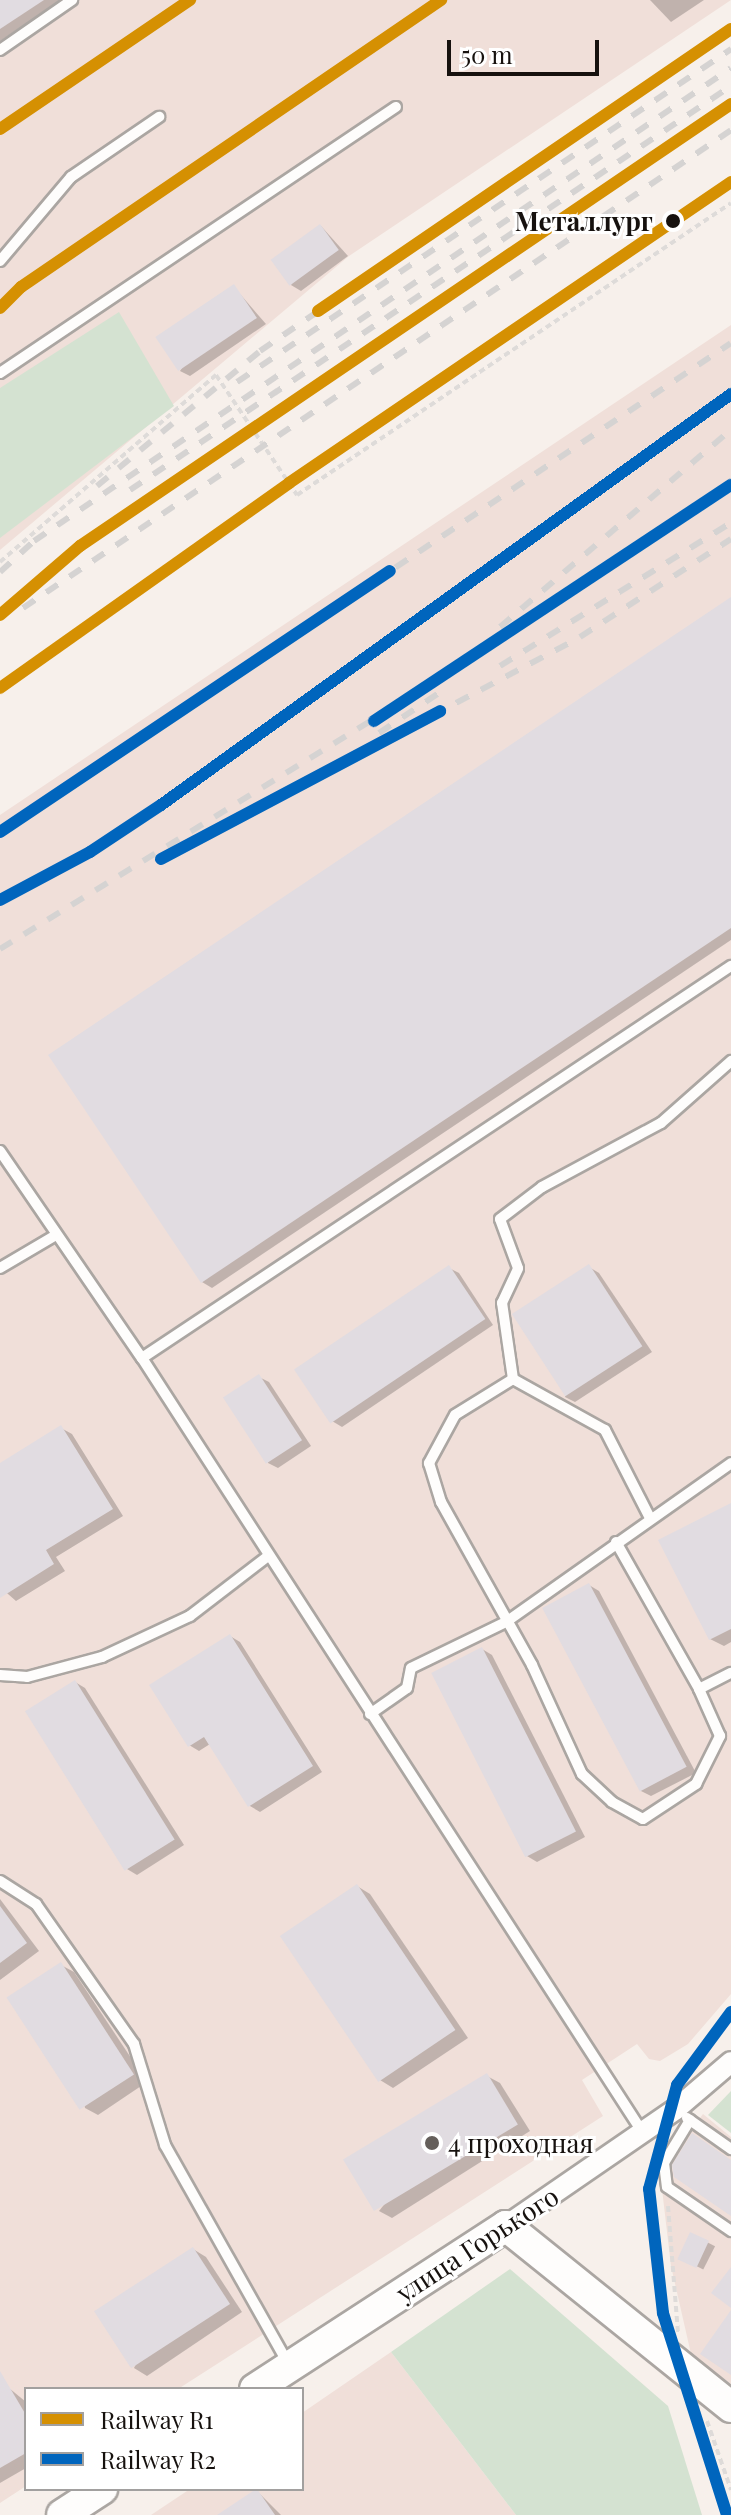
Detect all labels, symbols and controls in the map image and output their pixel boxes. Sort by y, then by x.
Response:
scale bar [451,24,603,74]
text: 50 m [461,38,513,70]
place label: Металлург [515,205,653,237]
marker: Металлург [660,208,686,234]
place label: 4 проходная [448,2127,593,2159]
marker: 4 проходная [423,2134,441,2152]
street label: улица Горького [390,2180,564,2308]
legend [24,2387,304,2491]
text: Railway R1 [100,2403,213,2435]
text: Railway R2 [100,2443,216,2475]

